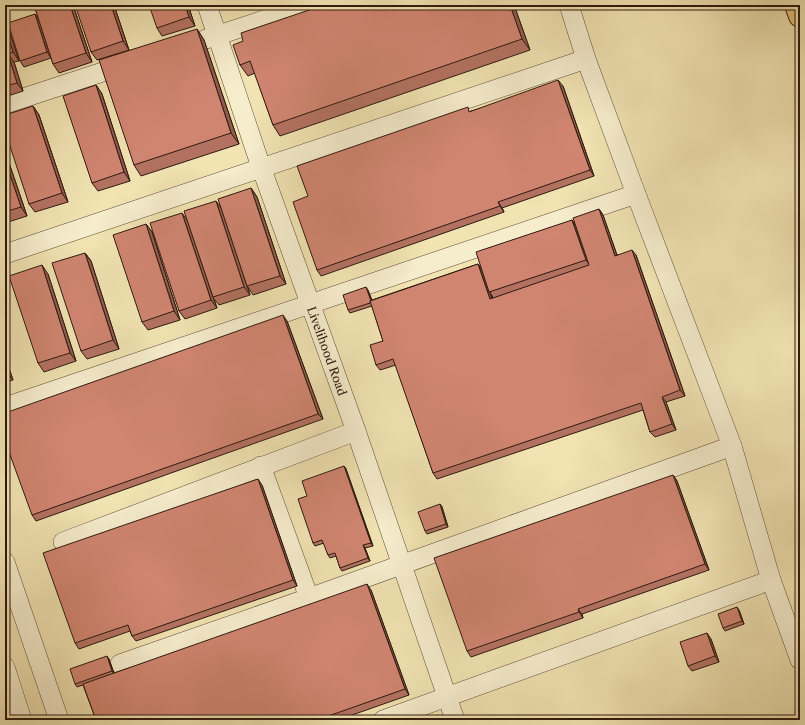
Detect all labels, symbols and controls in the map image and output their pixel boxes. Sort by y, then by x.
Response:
street label: Livelihood Road [304,304,350,398]

